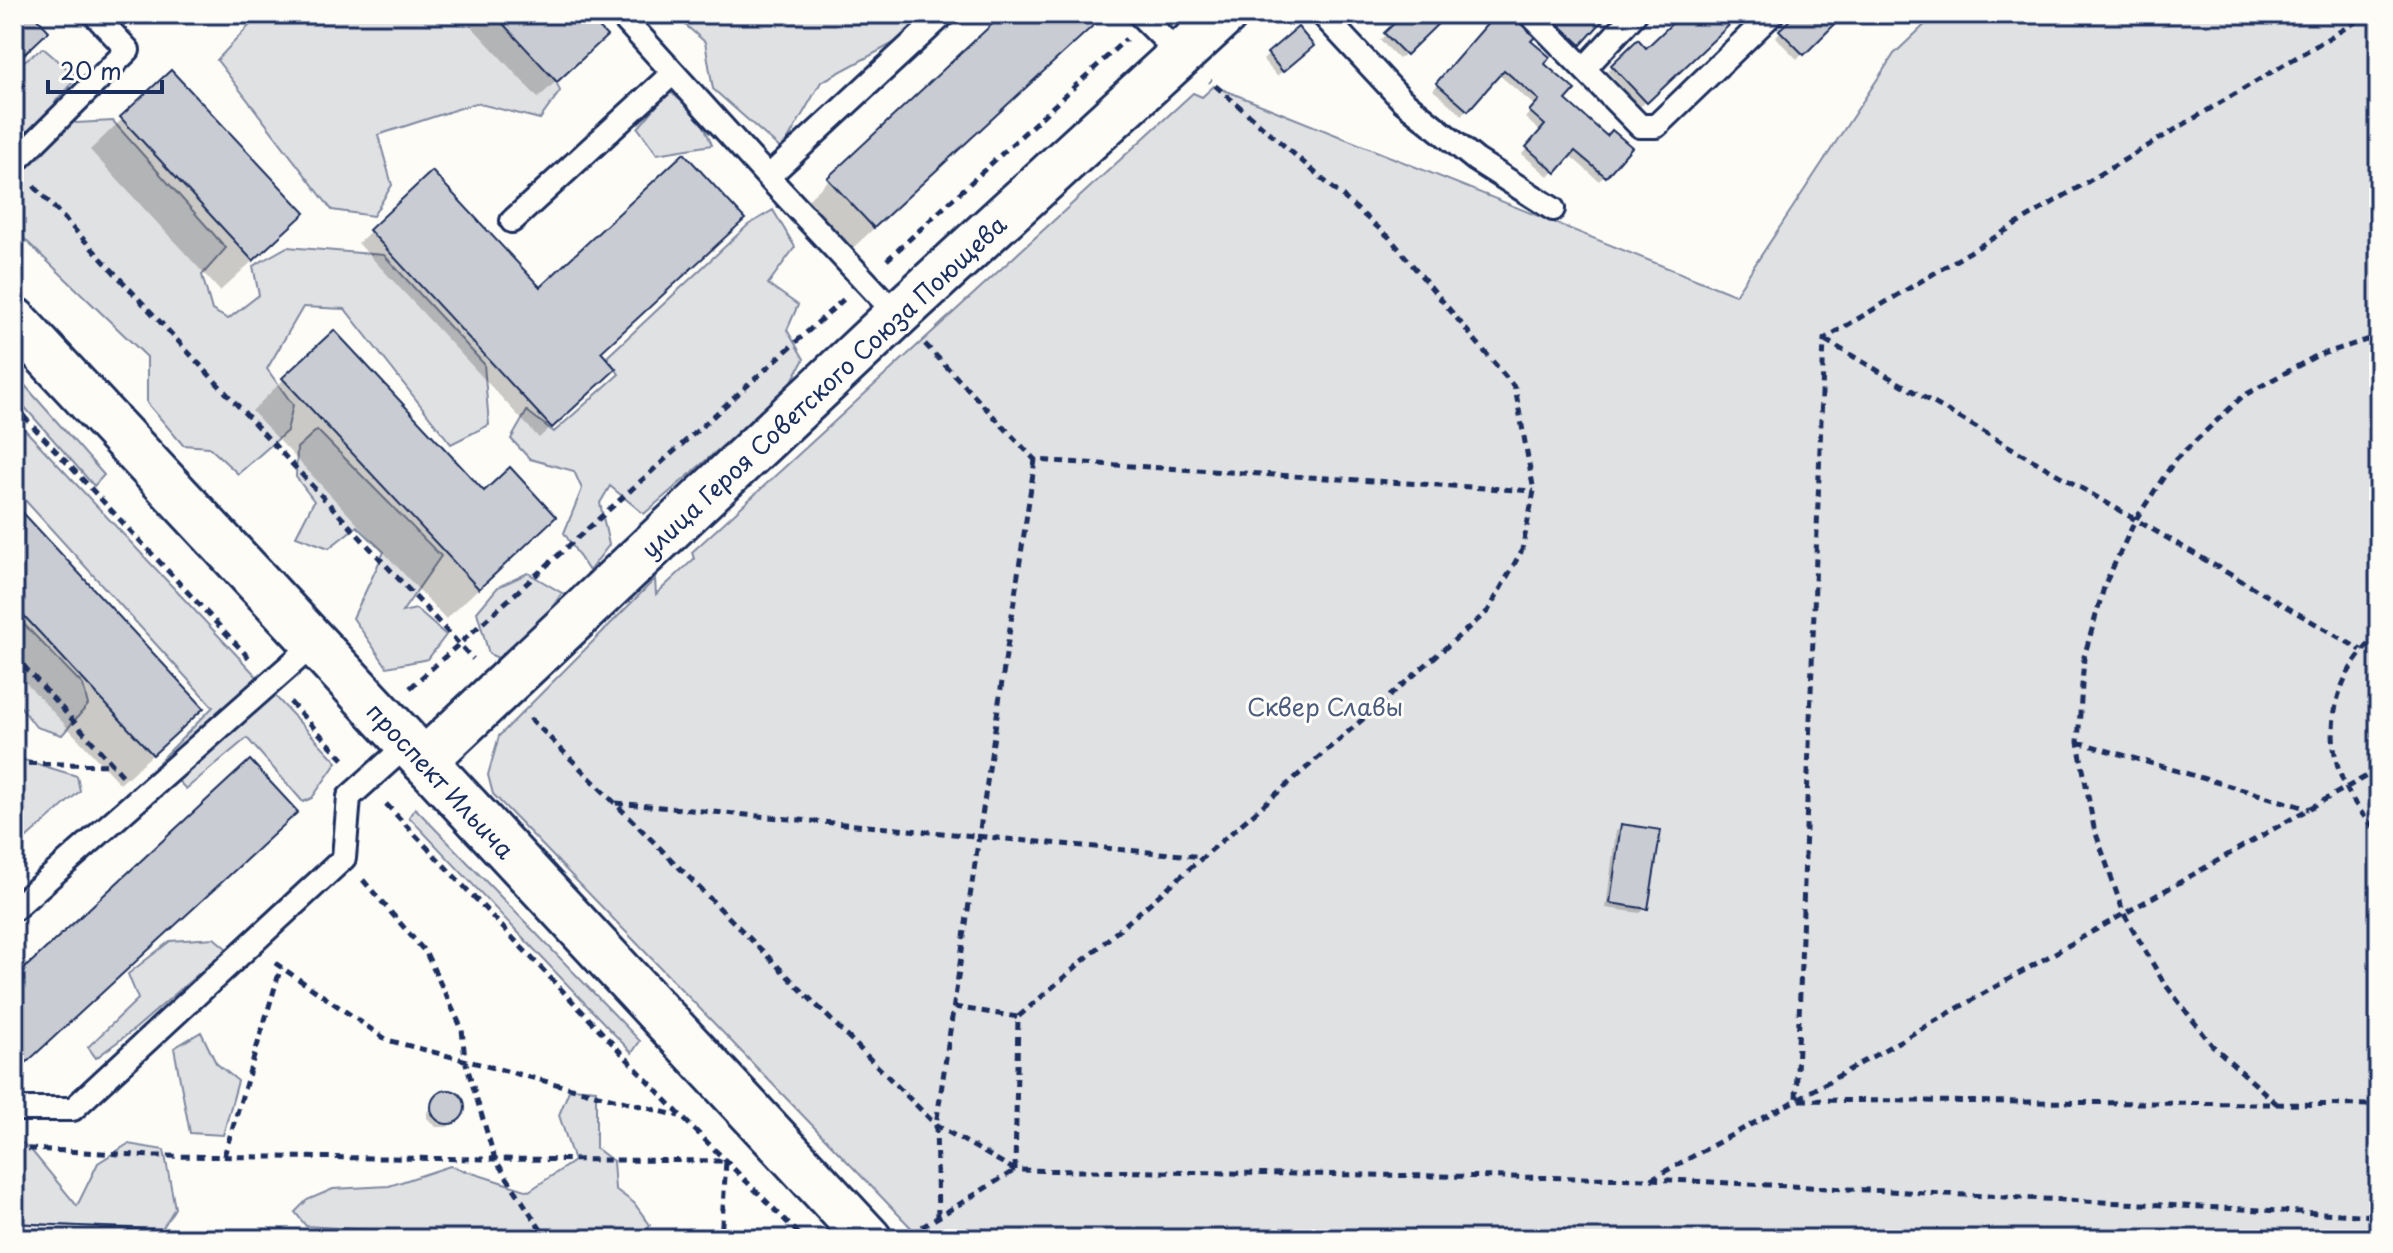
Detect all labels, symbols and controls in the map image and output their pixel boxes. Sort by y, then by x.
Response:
scale bar [48,44,162,94]
text: 20 m [60,52,122,88]
street label: улица Героя Советского Союза Поющева [632,206,1014,566]
park label: Сквер Славы [1247,688,1403,724]
street label: проспект Ильича [359,694,523,866]

